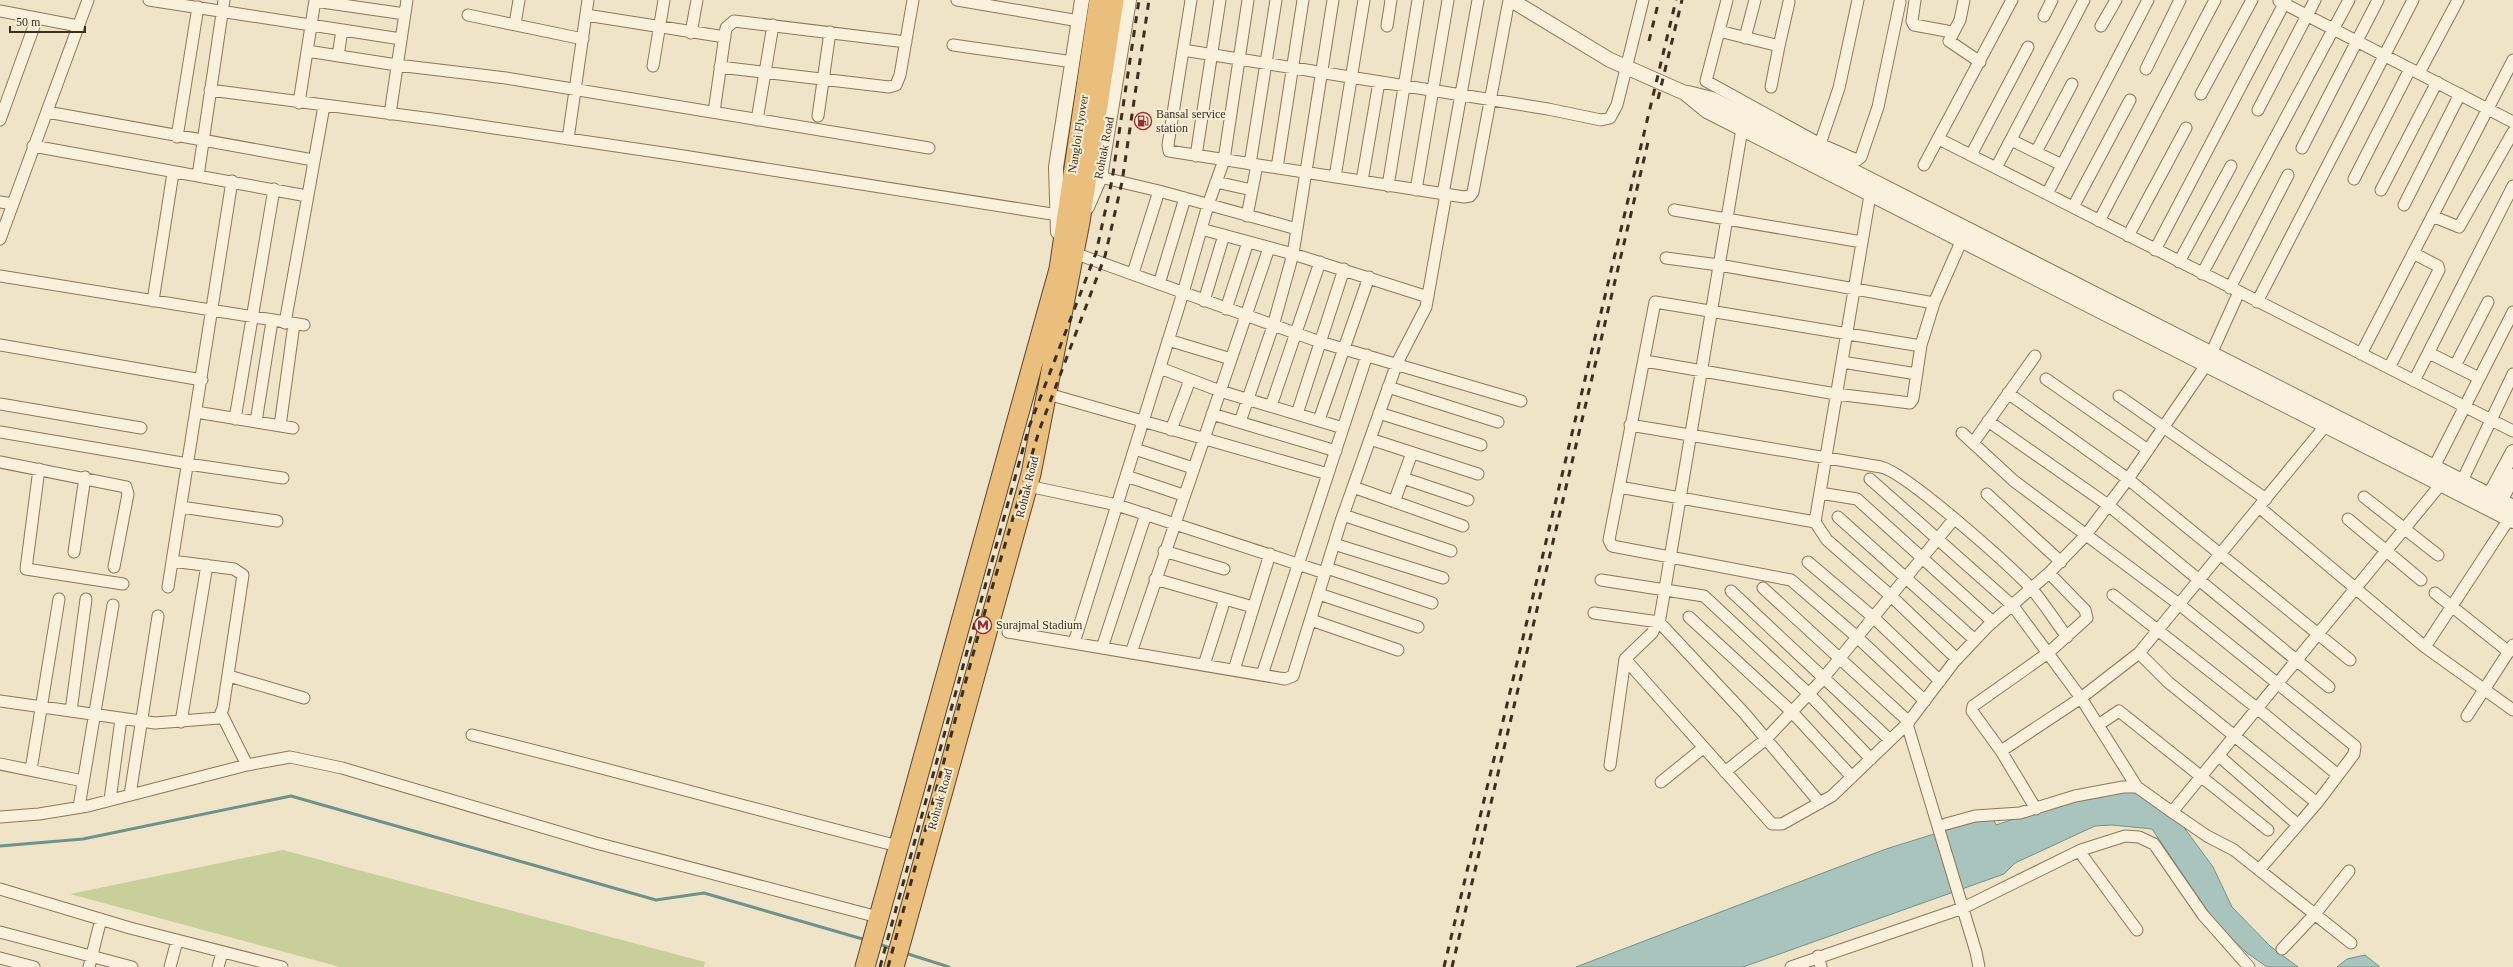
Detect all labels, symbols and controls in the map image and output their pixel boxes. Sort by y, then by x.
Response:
scale bar [10,8,85,34]
text: 50 m [16,15,41,29]
street label: Nangloi Flyover [1065,94,1091,174]
place label: Bansal service station [1156,107,1226,135]
fuel station icon: Bansal service station [1133,111,1153,131]
street label: Rohtak Road [1091,116,1117,180]
street label: Rohtak Road [1013,455,1041,519]
metro station icon: Surajmal Stadium [973,615,993,635]
place label: Surajmal Stadium [996,618,1083,632]
street label: Rohtak Road [925,767,955,831]

